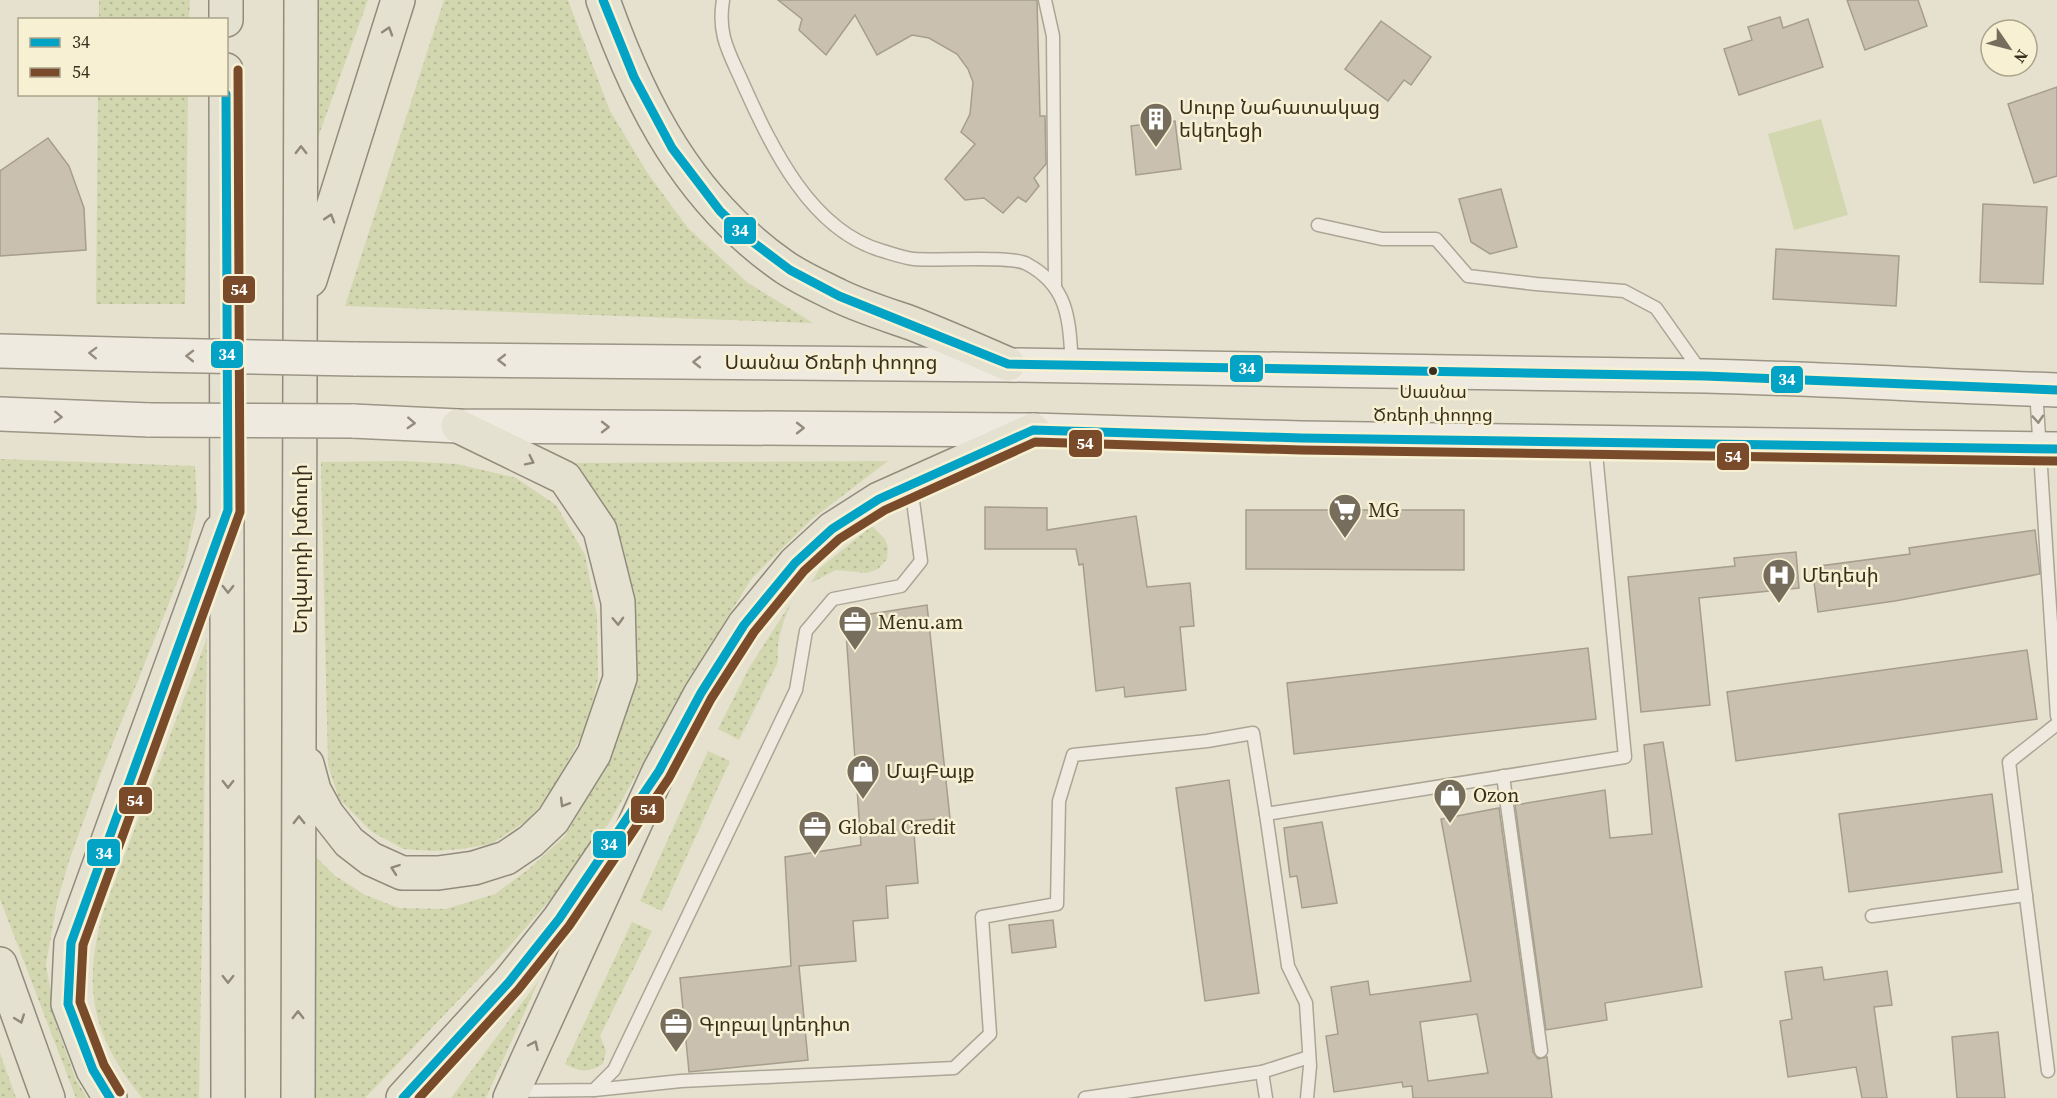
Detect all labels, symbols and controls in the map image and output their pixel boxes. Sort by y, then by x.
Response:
legend [18,18,228,96]
north arrow [1979,18,2039,78]
one-way arrow [380,26,393,37]
text: 34 [72,29,90,54]
text: N [2009,46,2034,68]
text: 54 [72,59,90,84]
place label: Սուրբ Նահատակաց եկեղեցի [1179,93,1380,144]
building icon: Սուրբ Նահատակաց եկեղեցի [1138,101,1174,148]
one-way arrow [294,146,307,155]
one-way arrow [322,213,335,224]
line badge: 34 [723,216,757,245]
text: 34 [731,219,749,241]
line badge: 54 [222,275,256,304]
text: 54 [230,278,248,300]
line badge: 34 [210,340,244,369]
text: 34 [218,343,236,365]
one-way arrow [89,347,98,360]
street label: Սասնա Ծռերի փողոց [725,348,937,376]
one-way arrow [186,350,195,362]
one-way arrow [498,354,507,366]
line badge: 34 [1229,354,1264,383]
one-way arrow [693,355,702,368]
text: 34 [1238,357,1256,379]
marker: Սասնա Ծռերի փողոց [1427,365,1439,377]
line badge: 34 [1770,365,1804,394]
text: 34 [1778,368,1796,390]
place label: Սասնա Ծռերի փողոց [1373,379,1493,427]
one-way arrow [54,410,63,423]
one-way arrow [2031,414,2044,423]
one-way arrow [406,417,415,430]
one-way arrow [601,421,610,433]
one-way arrow [796,422,805,435]
line badge: 54 [1068,429,1103,458]
text: 54 [1076,432,1094,454]
line badge: 54 [1716,442,1750,471]
text: 54 [1724,445,1742,467]
one-way arrow [523,453,534,465]
street label: Եղվարդի խճուղի [286,464,314,634]
supermarket icon: MG [1327,492,1363,539]
place label: MG [1368,496,1400,524]
hospital icon: Մեդեսի [1761,557,1797,604]
place label: Մեդեսի [1802,561,1879,589]
one-way arrow [222,585,234,594]
office icon: Menu.am [837,604,873,651]
place label: Menu.am [878,608,963,636]
one-way arrow [612,616,625,625]
shop icon: ՄայԲայք [845,753,881,800]
place label: ՄայԲայք [886,757,975,785]
shop icon: Ozon [1432,777,1468,824]
one-way arrow [222,780,234,789]
place label: Ozon [1473,781,1519,809]
line badge: 54 [118,786,153,815]
text: 54 [126,789,144,811]
line badge: 54 [630,795,665,824]
one-way arrow [560,797,572,807]
text: 54 [639,798,657,820]
office icon: Global Credit [797,809,833,856]
place label: Global Credit [838,813,956,841]
one-way arrow [293,816,305,825]
line badge: 34 [592,830,627,859]
text: 34 [600,833,618,855]
line badge: 34 [86,838,121,867]
text: 34 [95,842,113,864]
one-way arrow [390,864,401,877]
one-way arrow [222,975,234,984]
office icon: Գլոբալ կրեդիտ [658,1006,694,1053]
place label: Գլոբալ կրեդիտ [699,1010,850,1038]
one-way arrow [292,1011,304,1020]
one-way arrow [12,1013,25,1024]
one-way arrow [527,1040,539,1051]

